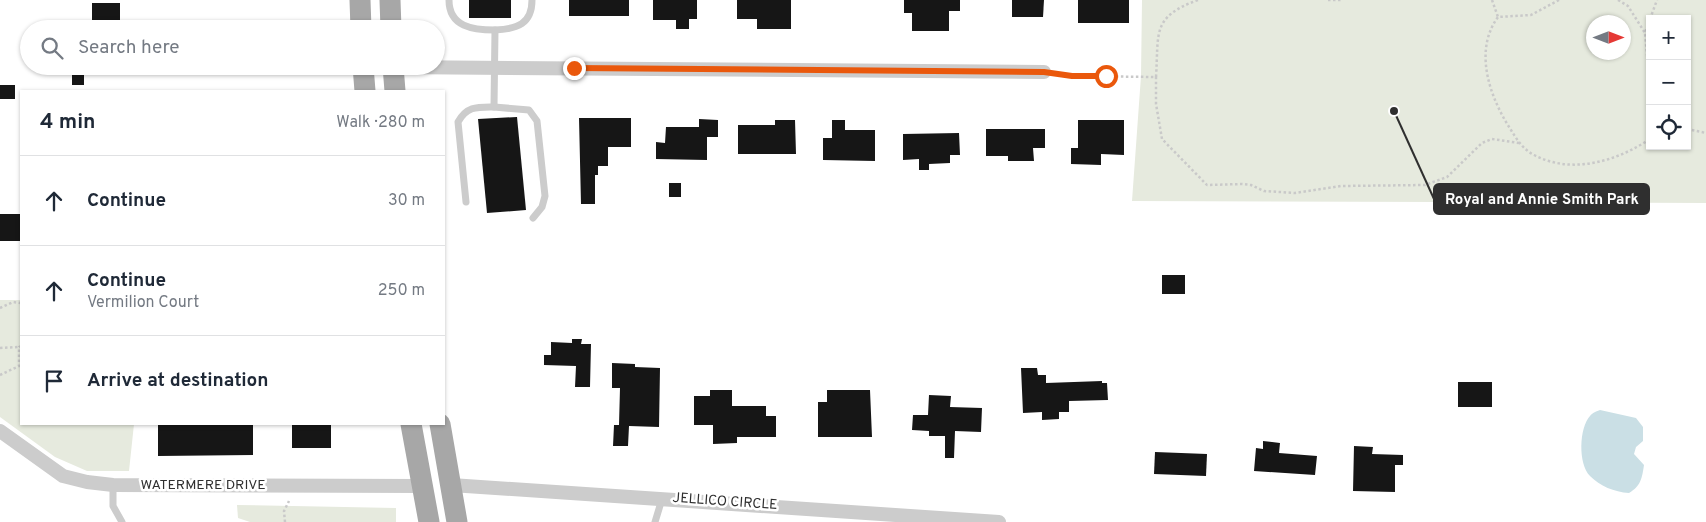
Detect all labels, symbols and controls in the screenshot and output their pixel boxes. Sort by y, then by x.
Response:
north arrow [1586,15,1631,60]
map controls [1646,15,1691,150]
button: + [1646,15,1691,60]
search box [20,20,445,75]
icon: search [38,34,66,62]
text: Search here [78,36,180,60]
route end [563,57,586,80]
button: − [1646,60,1691,105]
route start [1095,65,1118,88]
button: locate [1646,105,1691,150]
text: 4 min [40,109,96,136]
text: Walk · 280 m [336,113,425,133]
callout: Royal and Annie Smith Park [1434,184,1649,214]
icon: ahead [40,187,68,215]
text: Continue [87,189,166,213]
text: 30 m [388,191,425,211]
text: Royal and Annie Smith Park [1445,191,1639,210]
text: Continue [87,269,166,293]
icon: ahead [40,277,68,305]
text: 250 m [378,281,425,301]
text: Vermilion Court [87,293,199,313]
icon: arrive [40,367,68,395]
text: Arrive at destination [87,369,268,393]
street label: WATERMERE DRIVE [140,477,266,494]
street label: JELLICO CIRCLE [672,490,778,514]

